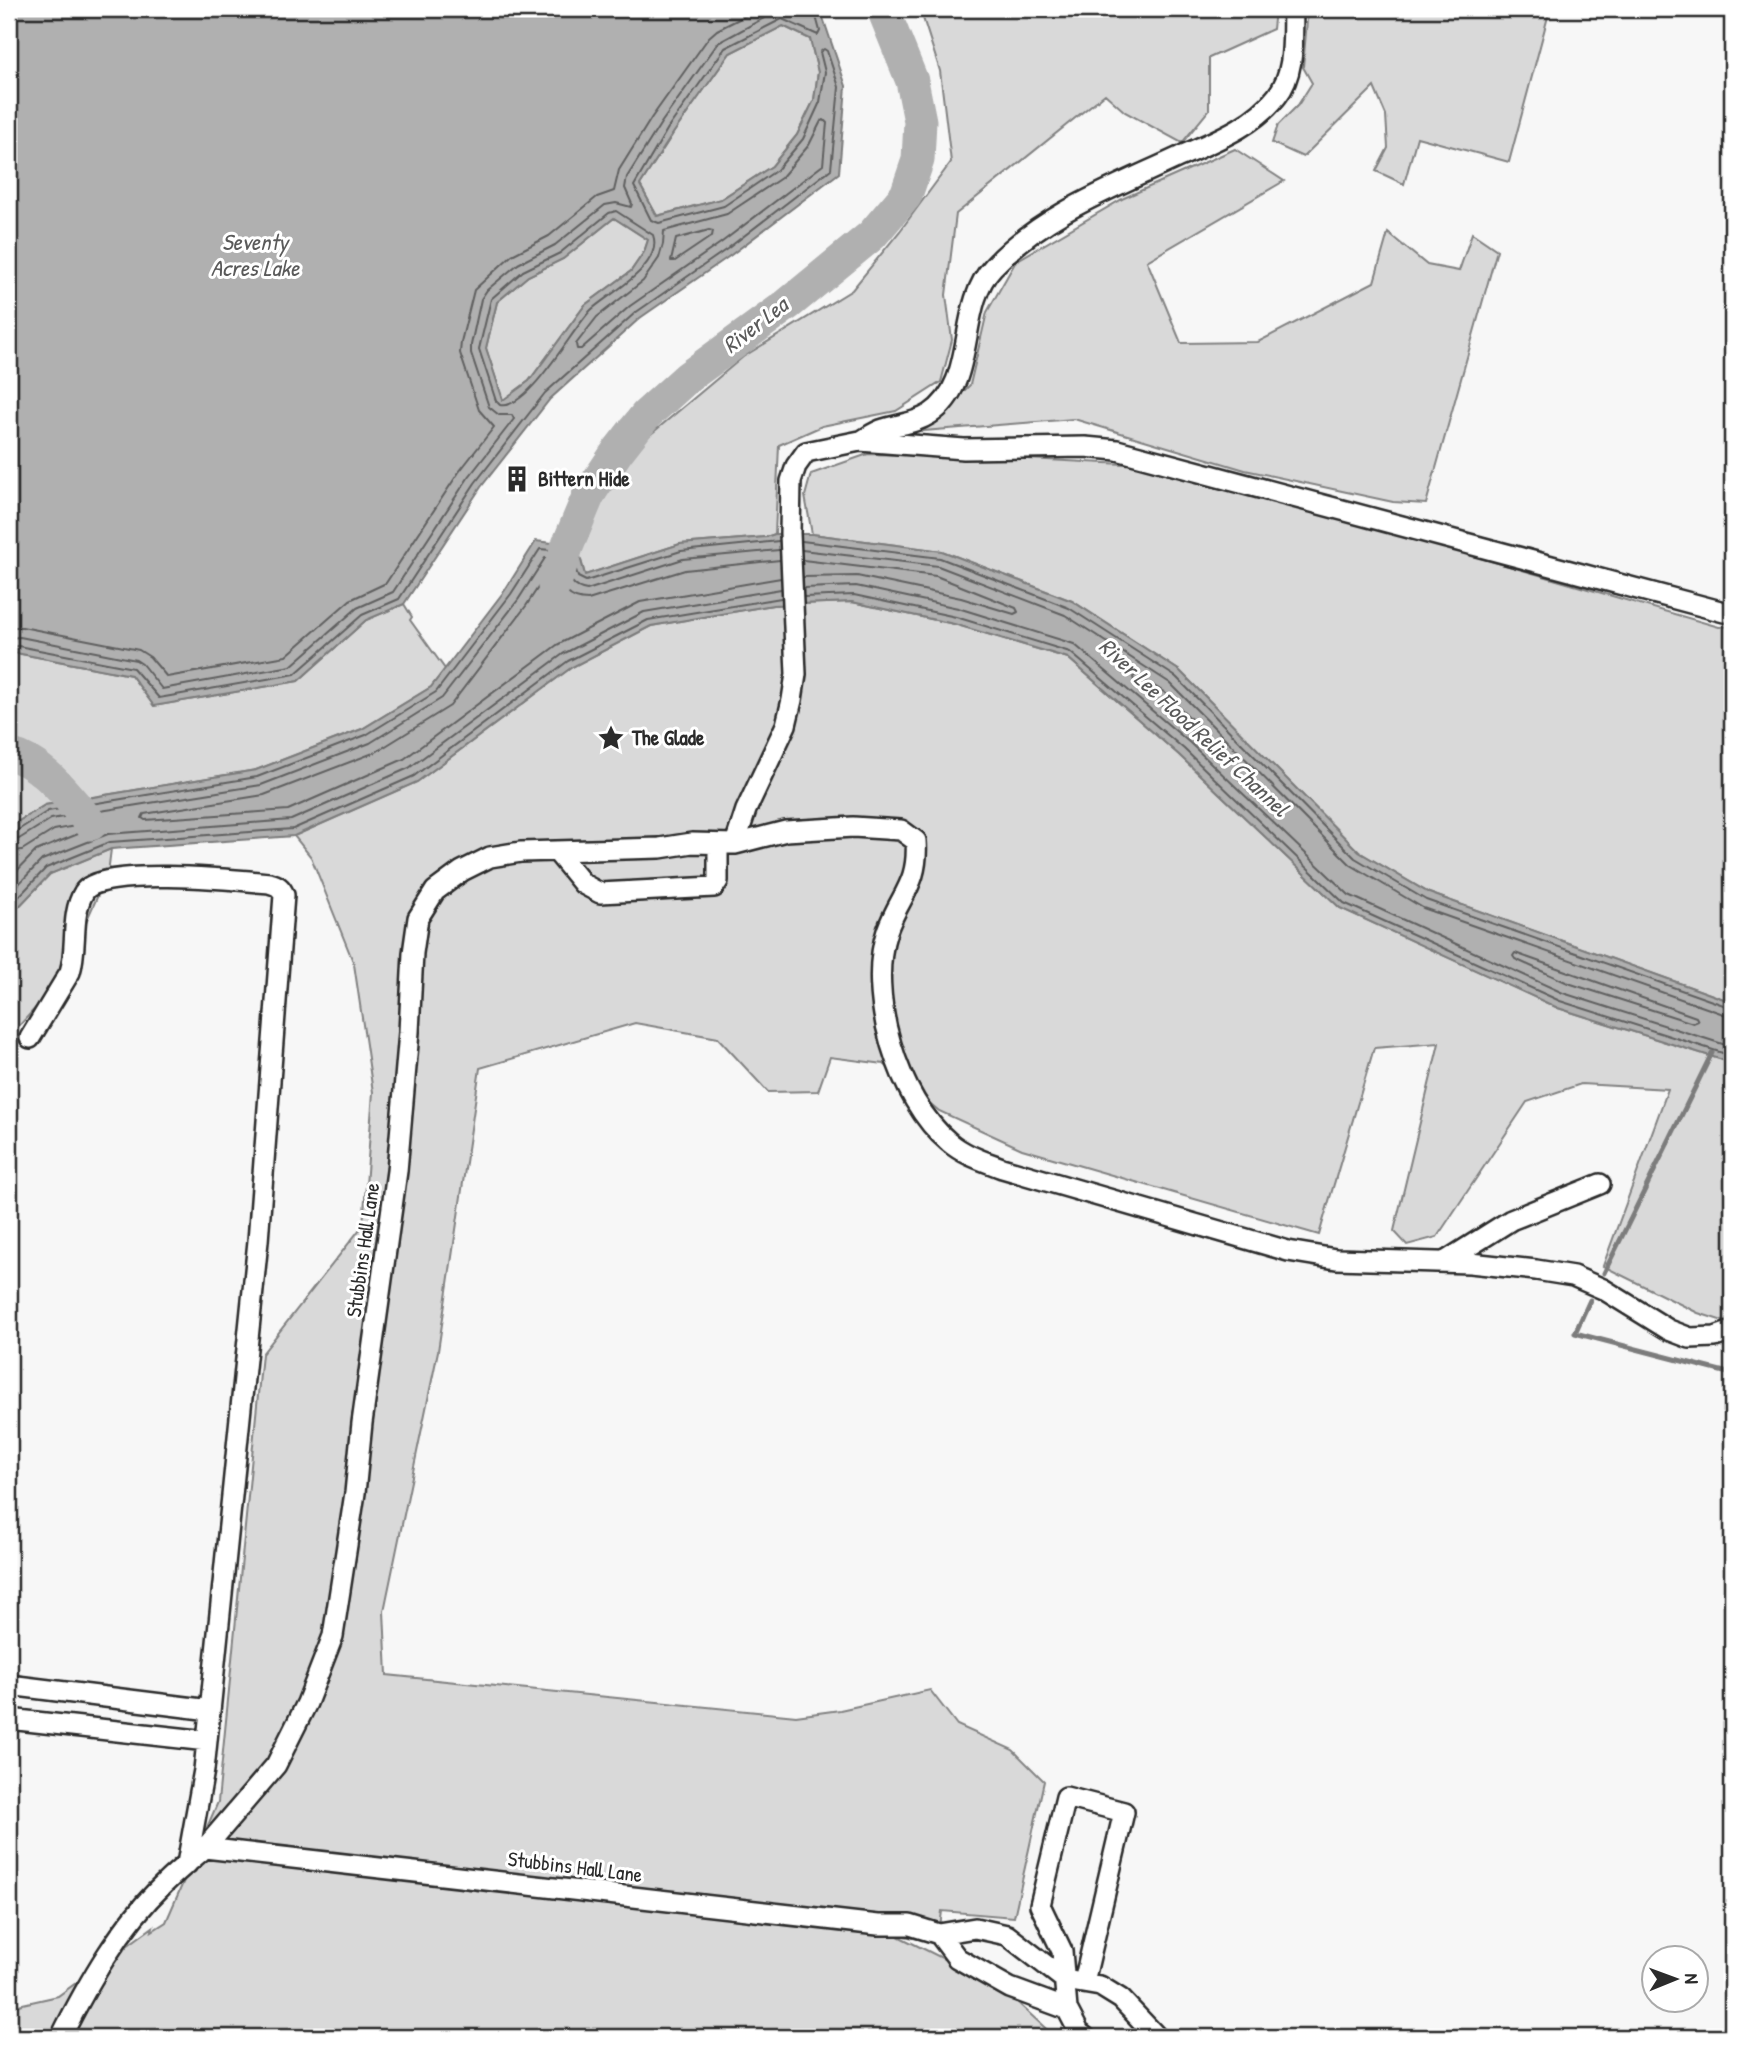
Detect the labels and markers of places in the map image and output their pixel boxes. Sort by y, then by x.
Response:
building icon: Bittern Hide [502,464,532,494]
place label: Bittern Hide [538,464,630,493]
place icon: The Glade [596,723,626,753]
place label: The Glade [631,723,705,752]

